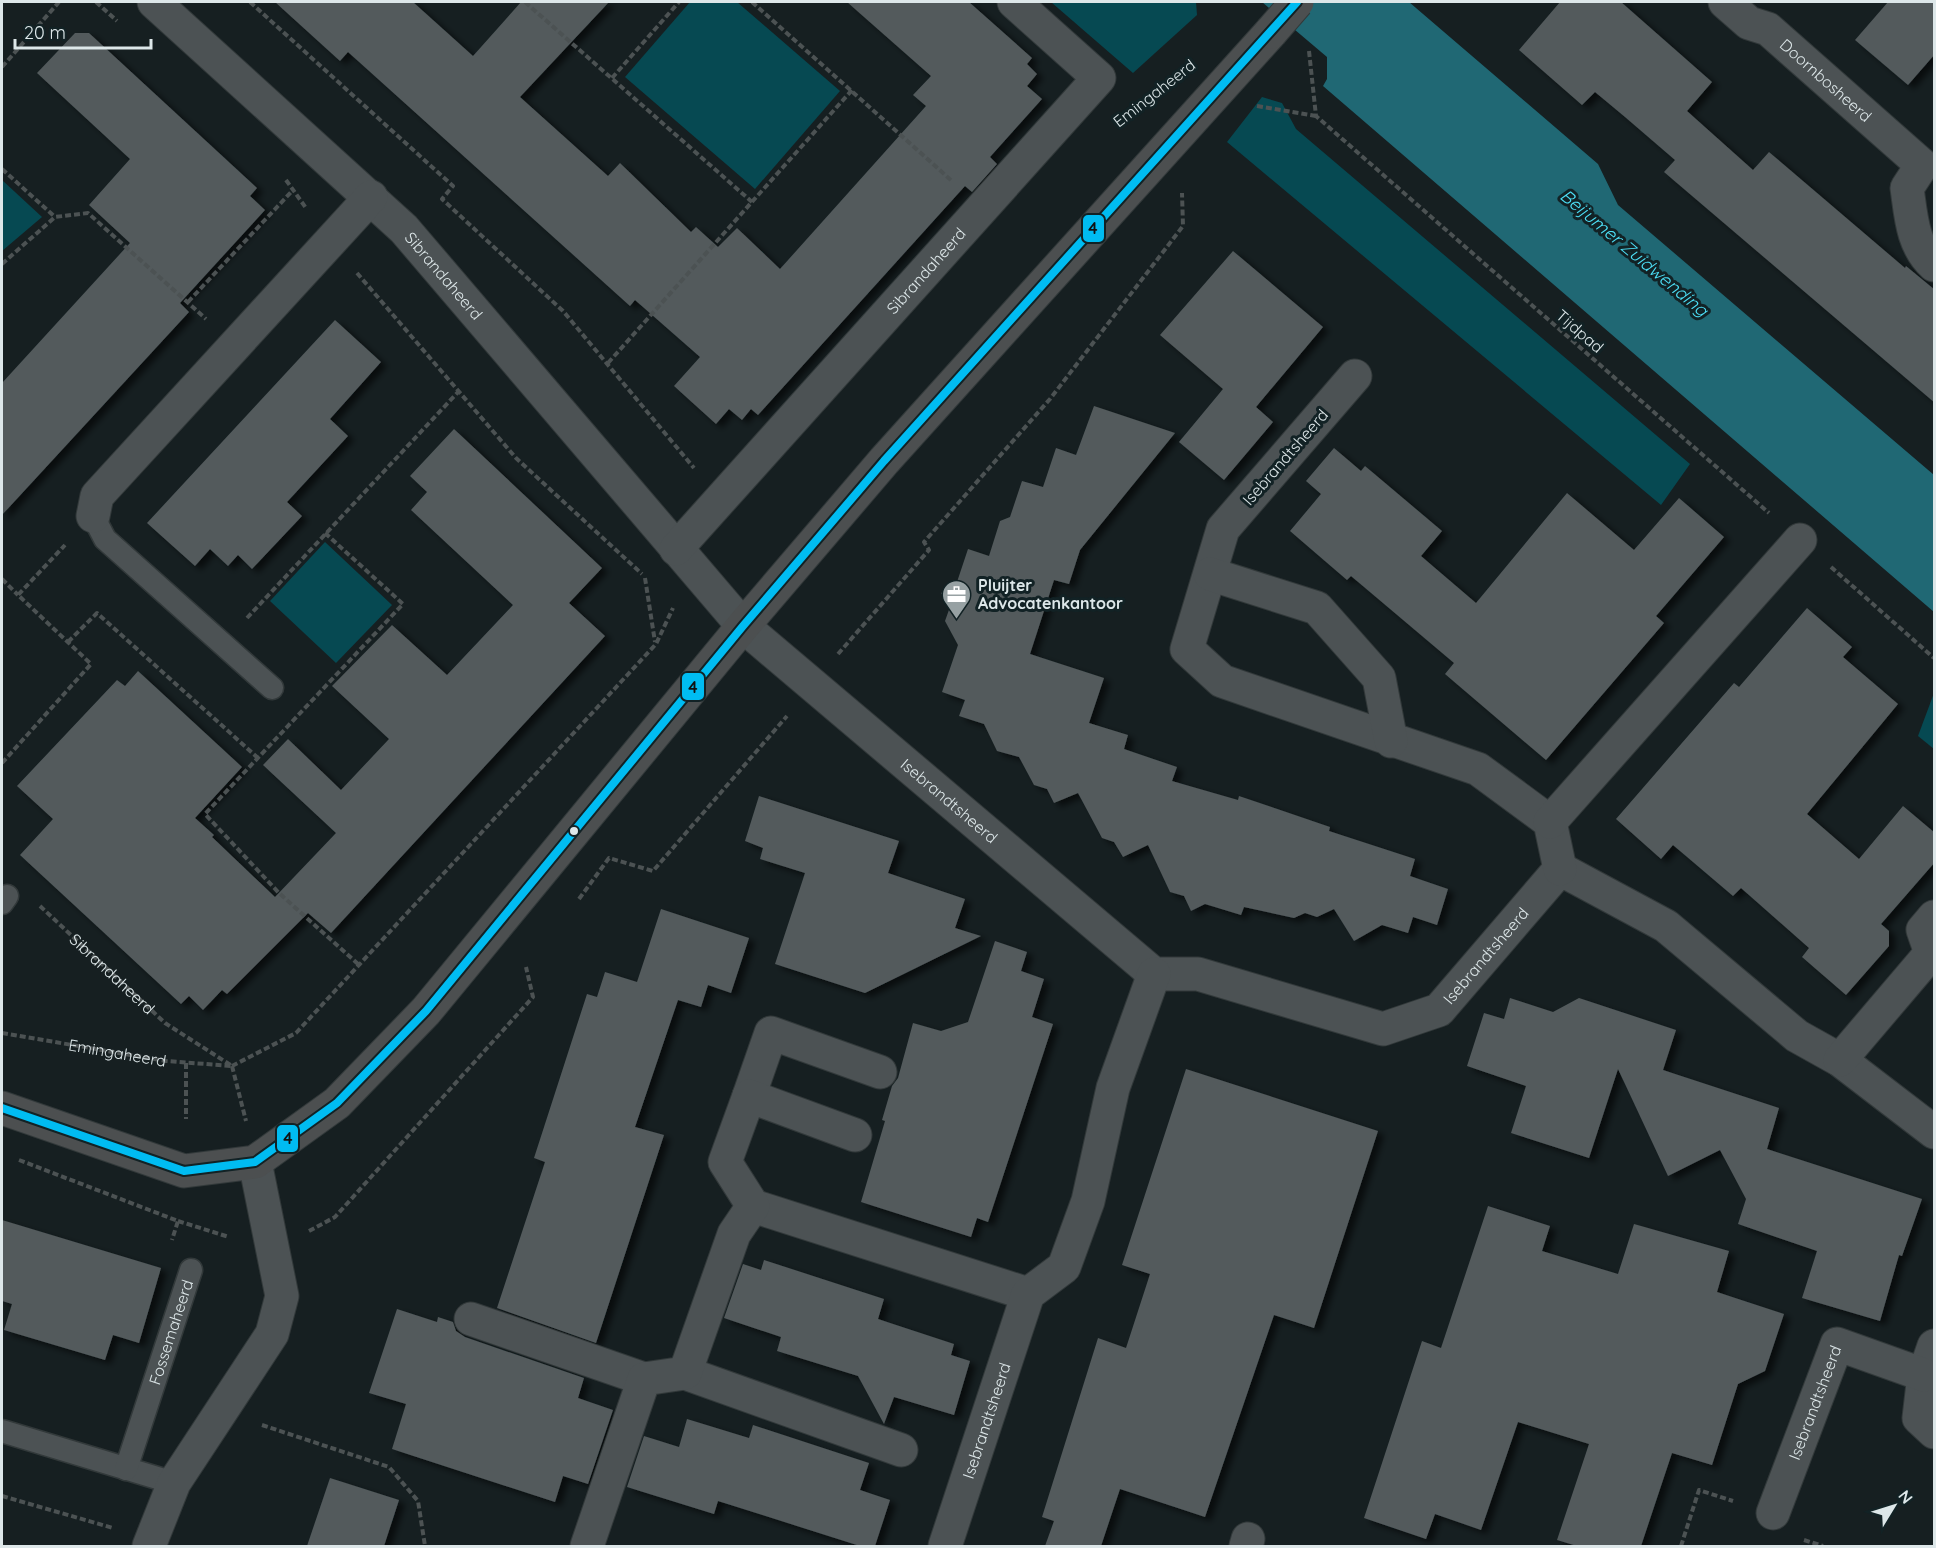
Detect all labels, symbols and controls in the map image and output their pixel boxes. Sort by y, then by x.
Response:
scale bar [15,12,152,50]
text: 20 m [24,21,66,44]
street label: Doornbosheerd [1776,34,1876,126]
street label: Emingaheerd [1109,55,1199,131]
water label: Beijumer Zuidwending [1556,184,1714,322]
line badge: 4 [1082,214,1105,243]
text: 4 [1088,218,1098,238]
street label: Sibrandaheerd [882,223,970,318]
street label: Sibrandaheerd [401,228,487,324]
street label: Tijdpad [1552,305,1608,357]
street label: Isebrandtsheerd [1238,405,1332,509]
place label: Pluijter Advocatenkantoor [978,575,1123,613]
office icon: Pluijter Advocatenkantoor [941,578,973,620]
line badge: 4 [681,672,705,701]
text: 4 [688,677,698,697]
street label: Isebrandtsheerd [897,754,1002,847]
unlabelled marker [568,825,580,837]
street label: Isebrandtsheerd [1439,903,1533,1008]
street label: Sibrandaheerd [66,929,159,1018]
street label: Emingaheerd [67,1035,168,1071]
line badge: 4 [276,1124,299,1153]
text: 4 [283,1128,293,1148]
street label: Fossemaheerd [144,1277,197,1387]
street label: Isebrandtsheerd [1784,1343,1846,1463]
street label: Isebrandtsheerd [958,1360,1015,1481]
north arrow [1864,1476,1924,1536]
text: N [1894,1486,1917,1508]

